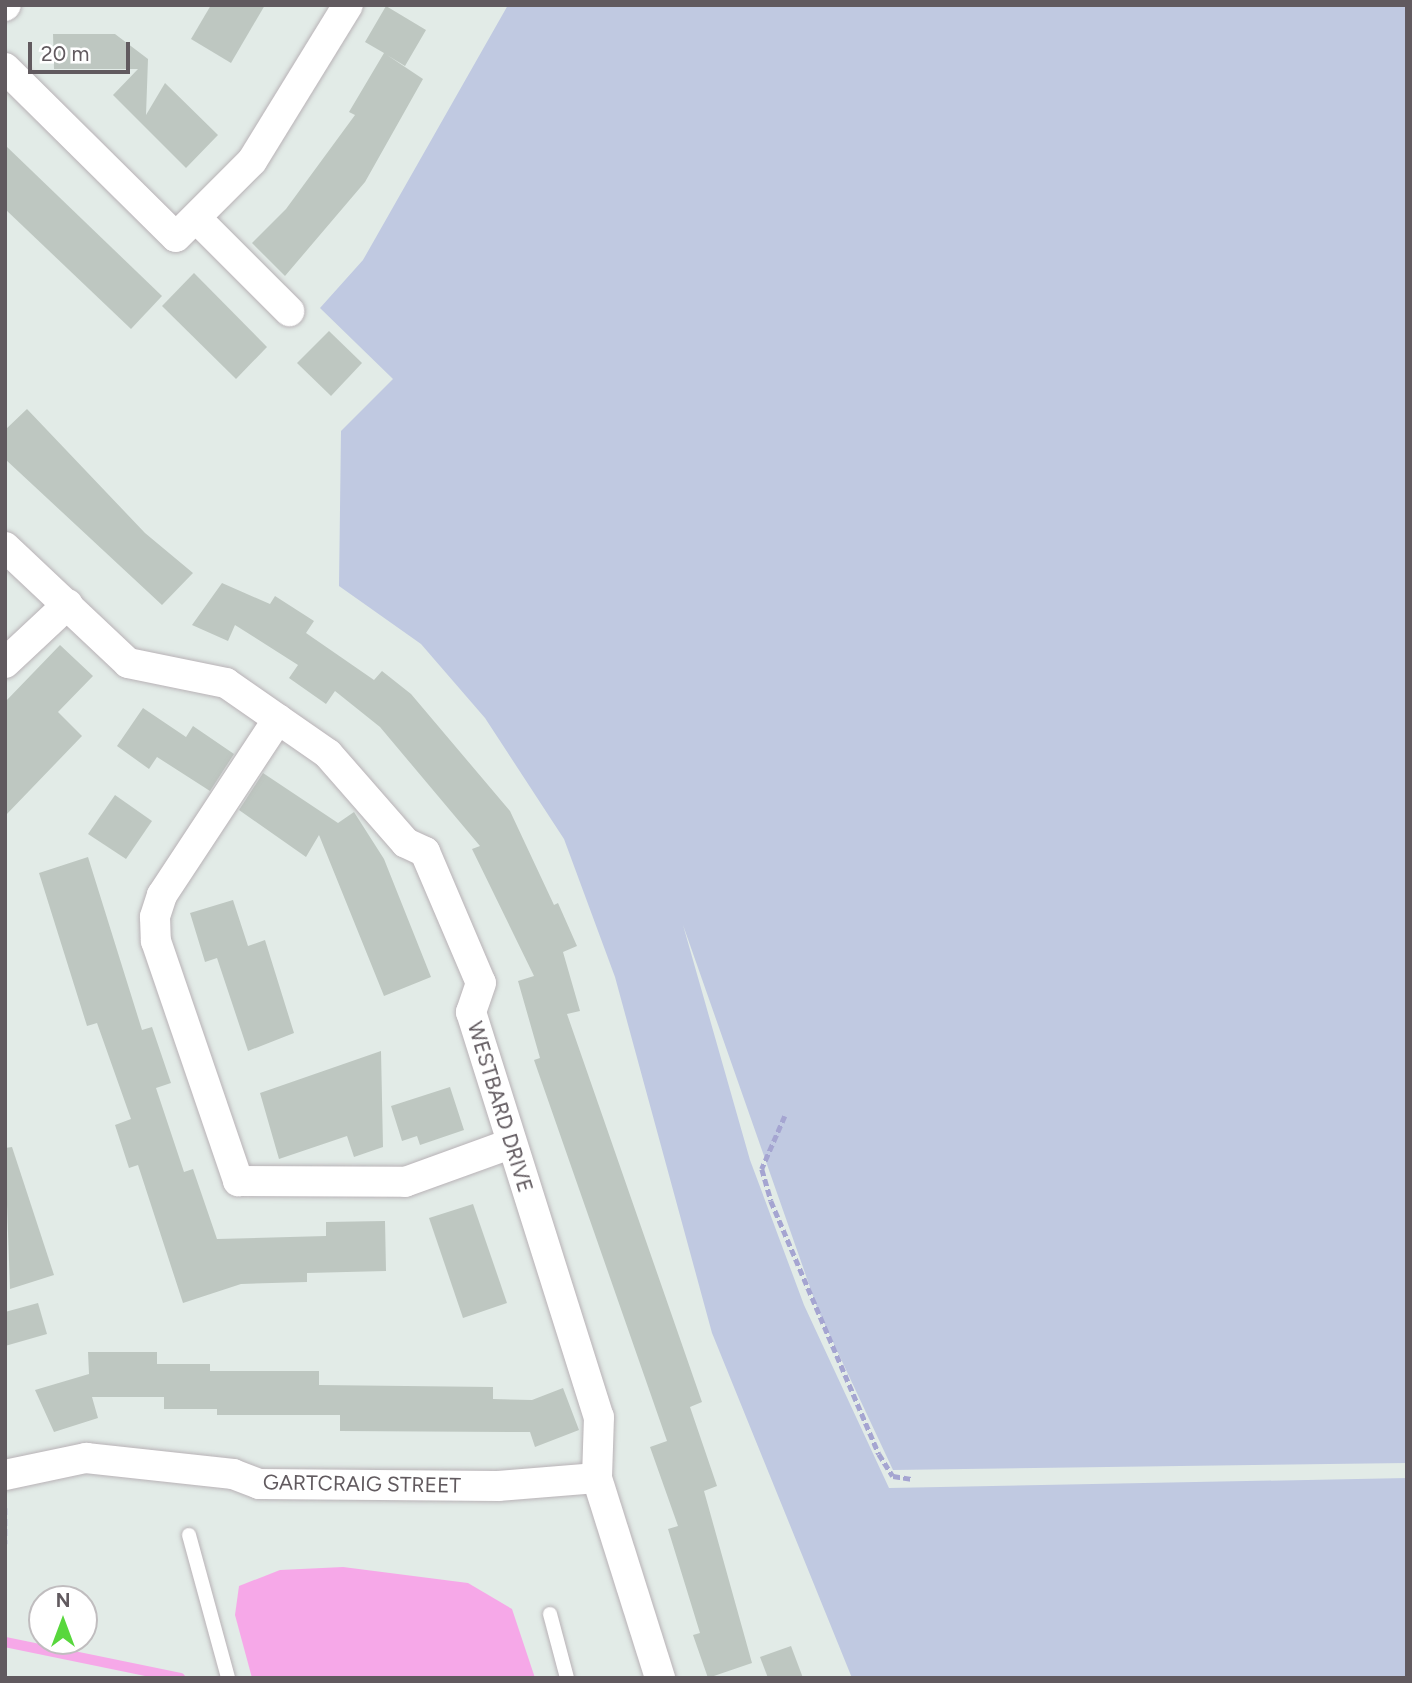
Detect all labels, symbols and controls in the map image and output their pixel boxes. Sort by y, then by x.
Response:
scale bar [32,28,133,72]
text: 20 m [41,41,89,66]
street label: WESTBARD DRIVE [462,1019,538,1195]
street label: GARTCRAIG STREET [263,1470,461,1498]
north arrow [28,1585,98,1655]
text: N [56,1589,70,1612]

